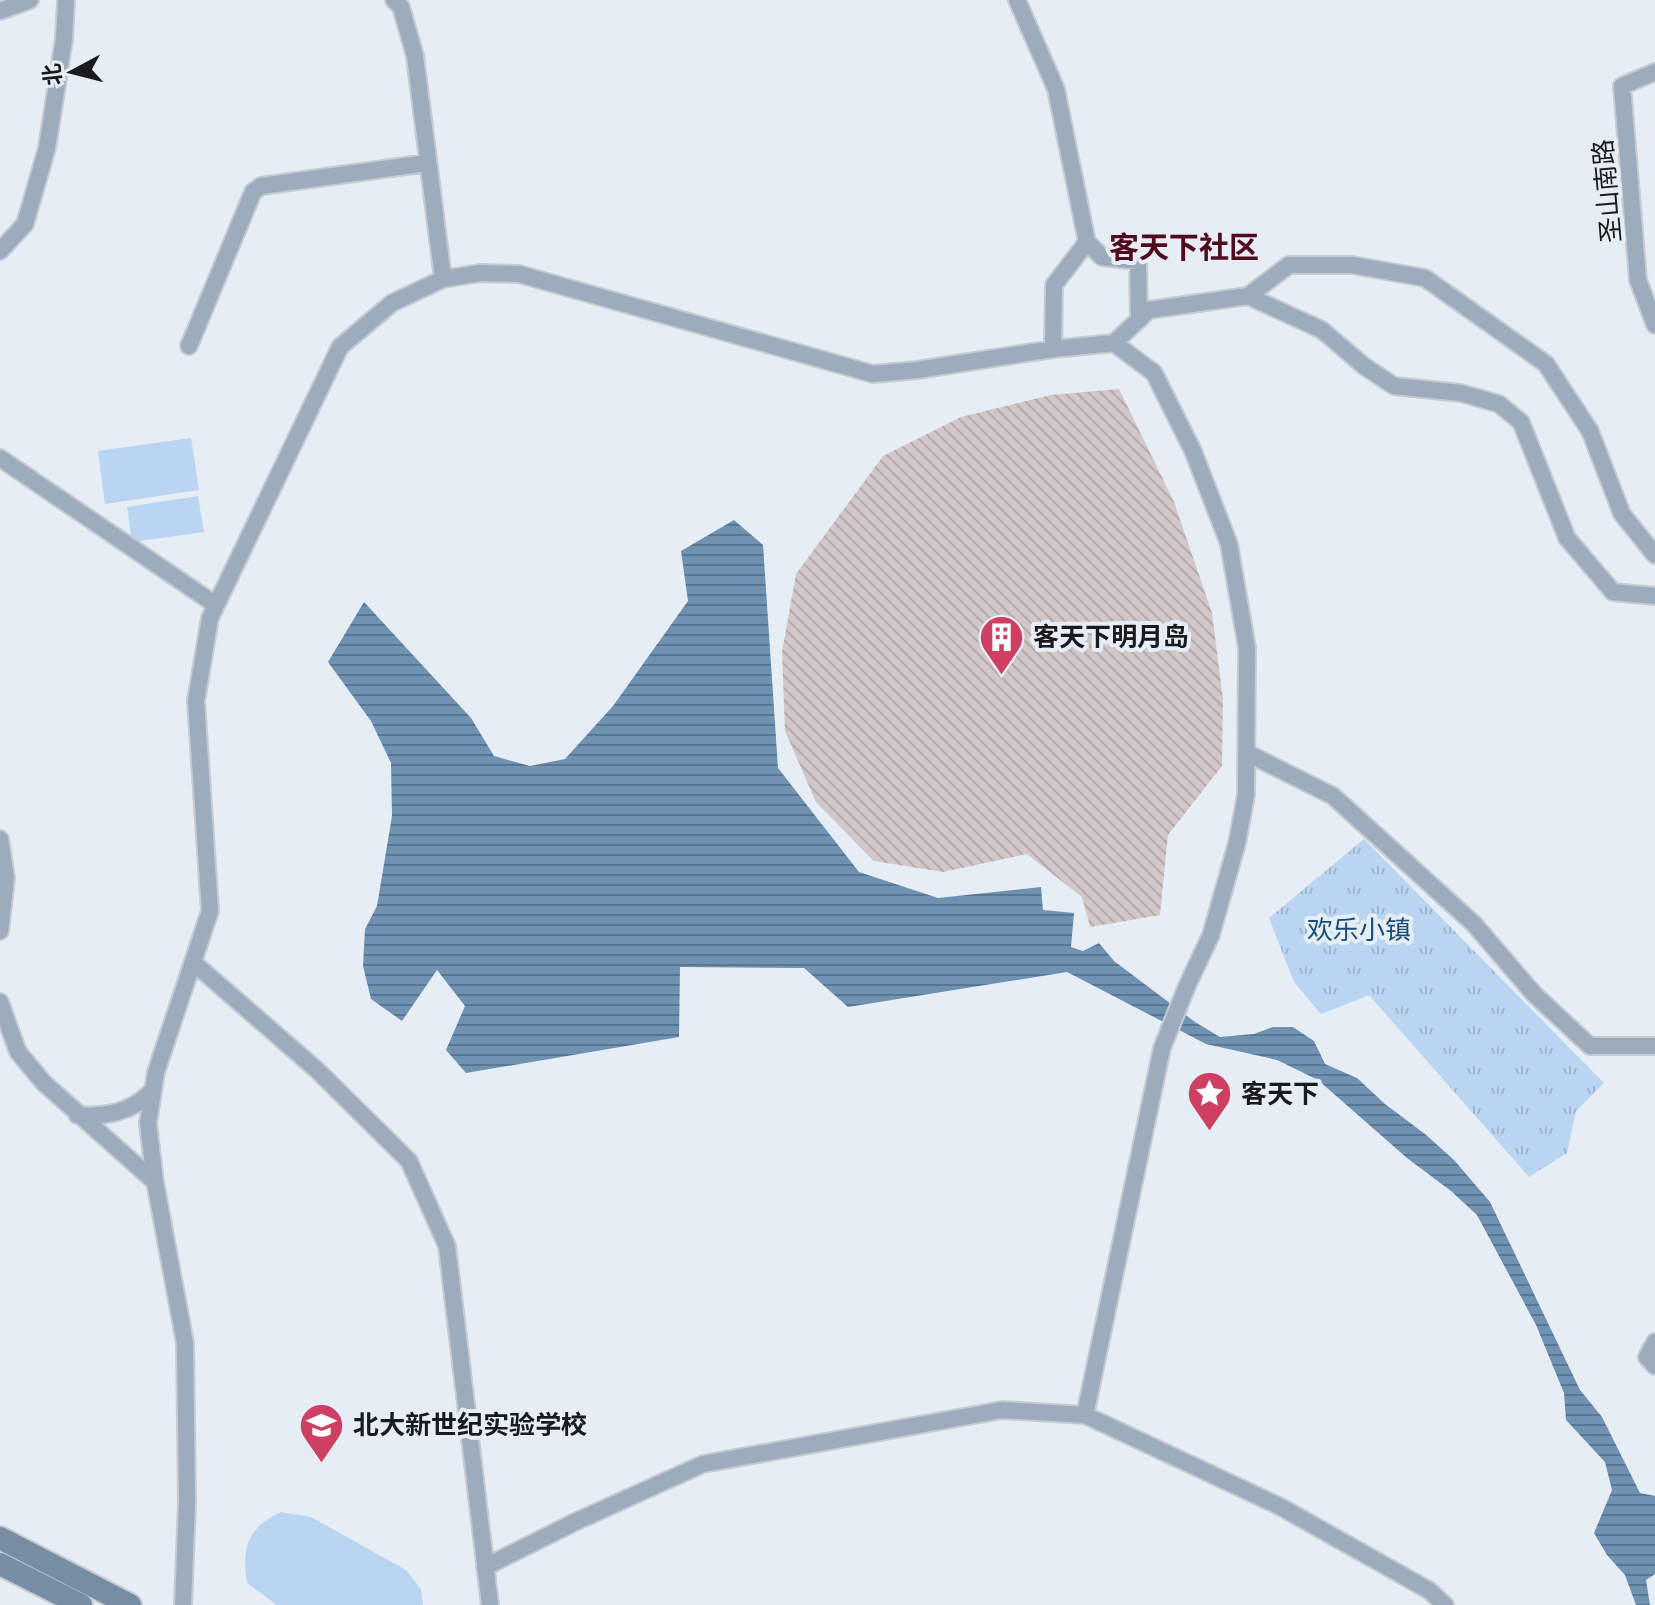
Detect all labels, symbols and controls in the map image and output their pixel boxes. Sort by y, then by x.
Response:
north arrow [32,32,112,112]
text: 北 [37,62,67,87]
street label: 圣山南路 [1586,138,1628,244]
district label: 客天下社区 [1109,228,1259,267]
building icon: 客天下明月岛 [978,613,1026,676]
place label: 客天下明月岛 [1033,620,1189,654]
park label: 欢乐小镇 [1307,913,1411,947]
place icon: 客天下 [1186,1070,1234,1133]
place label: 客天下 [1241,1077,1319,1111]
school or university icon: 北大新世纪实验学校 [298,1401,346,1464]
place label: 北大新世纪实验学校 [353,1408,587,1442]

